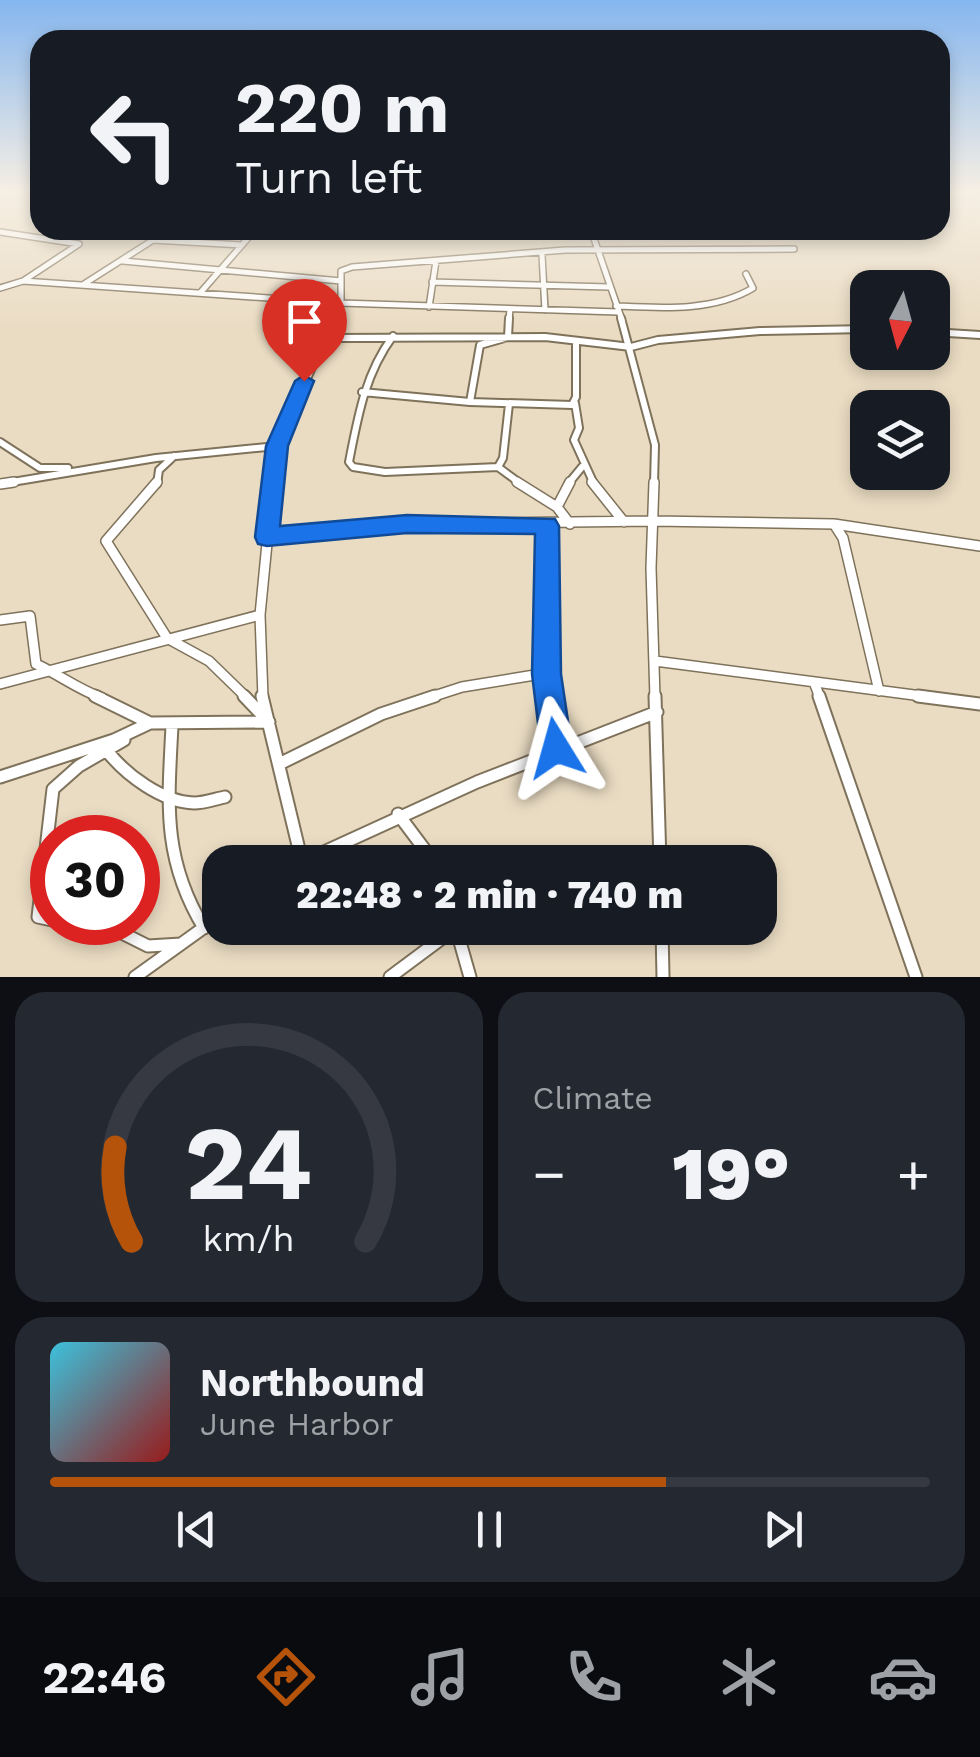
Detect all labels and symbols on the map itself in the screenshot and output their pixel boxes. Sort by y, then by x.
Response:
north arrow [850,270,950,370]
pin [262,279,347,382]
position arrow [504,696,608,800]
speed limit sign: 30 [30,815,160,945]

